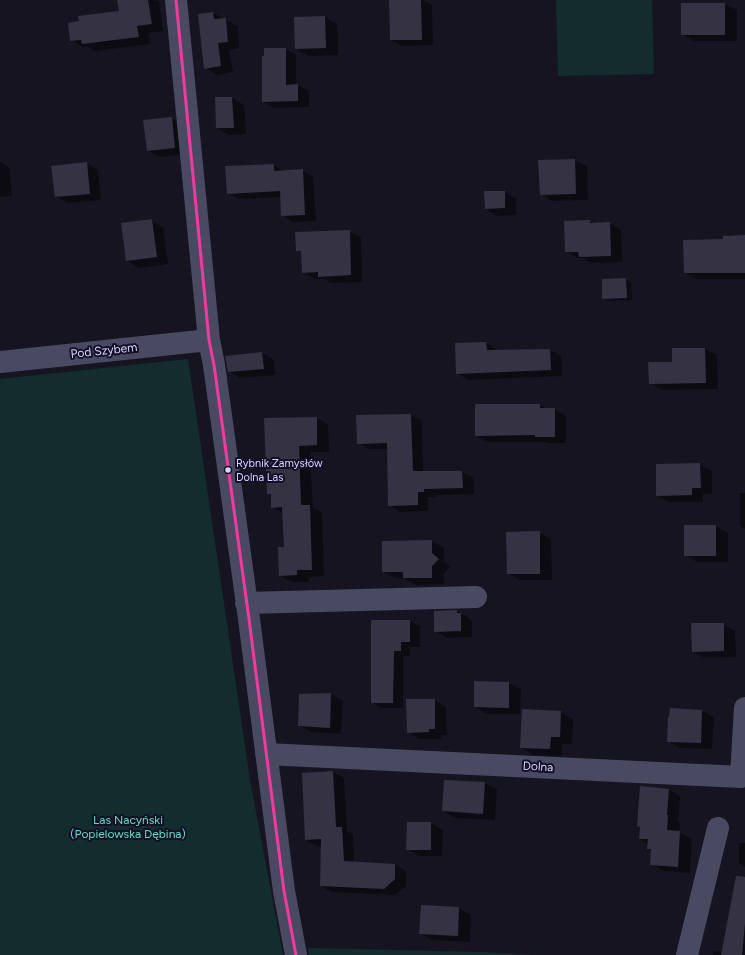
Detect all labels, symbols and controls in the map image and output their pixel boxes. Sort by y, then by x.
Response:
street label: Pod Szybem [70,340,138,362]
place label: Rybnik Zamysłów Dolna Las [236,457,323,483]
marker: Rybnik Zamysłów Dolna Las [223,465,233,475]
street label: Dolna [522,759,554,775]
park label: Las Nacyński (Popielowska Dębina) [70,813,186,841]

